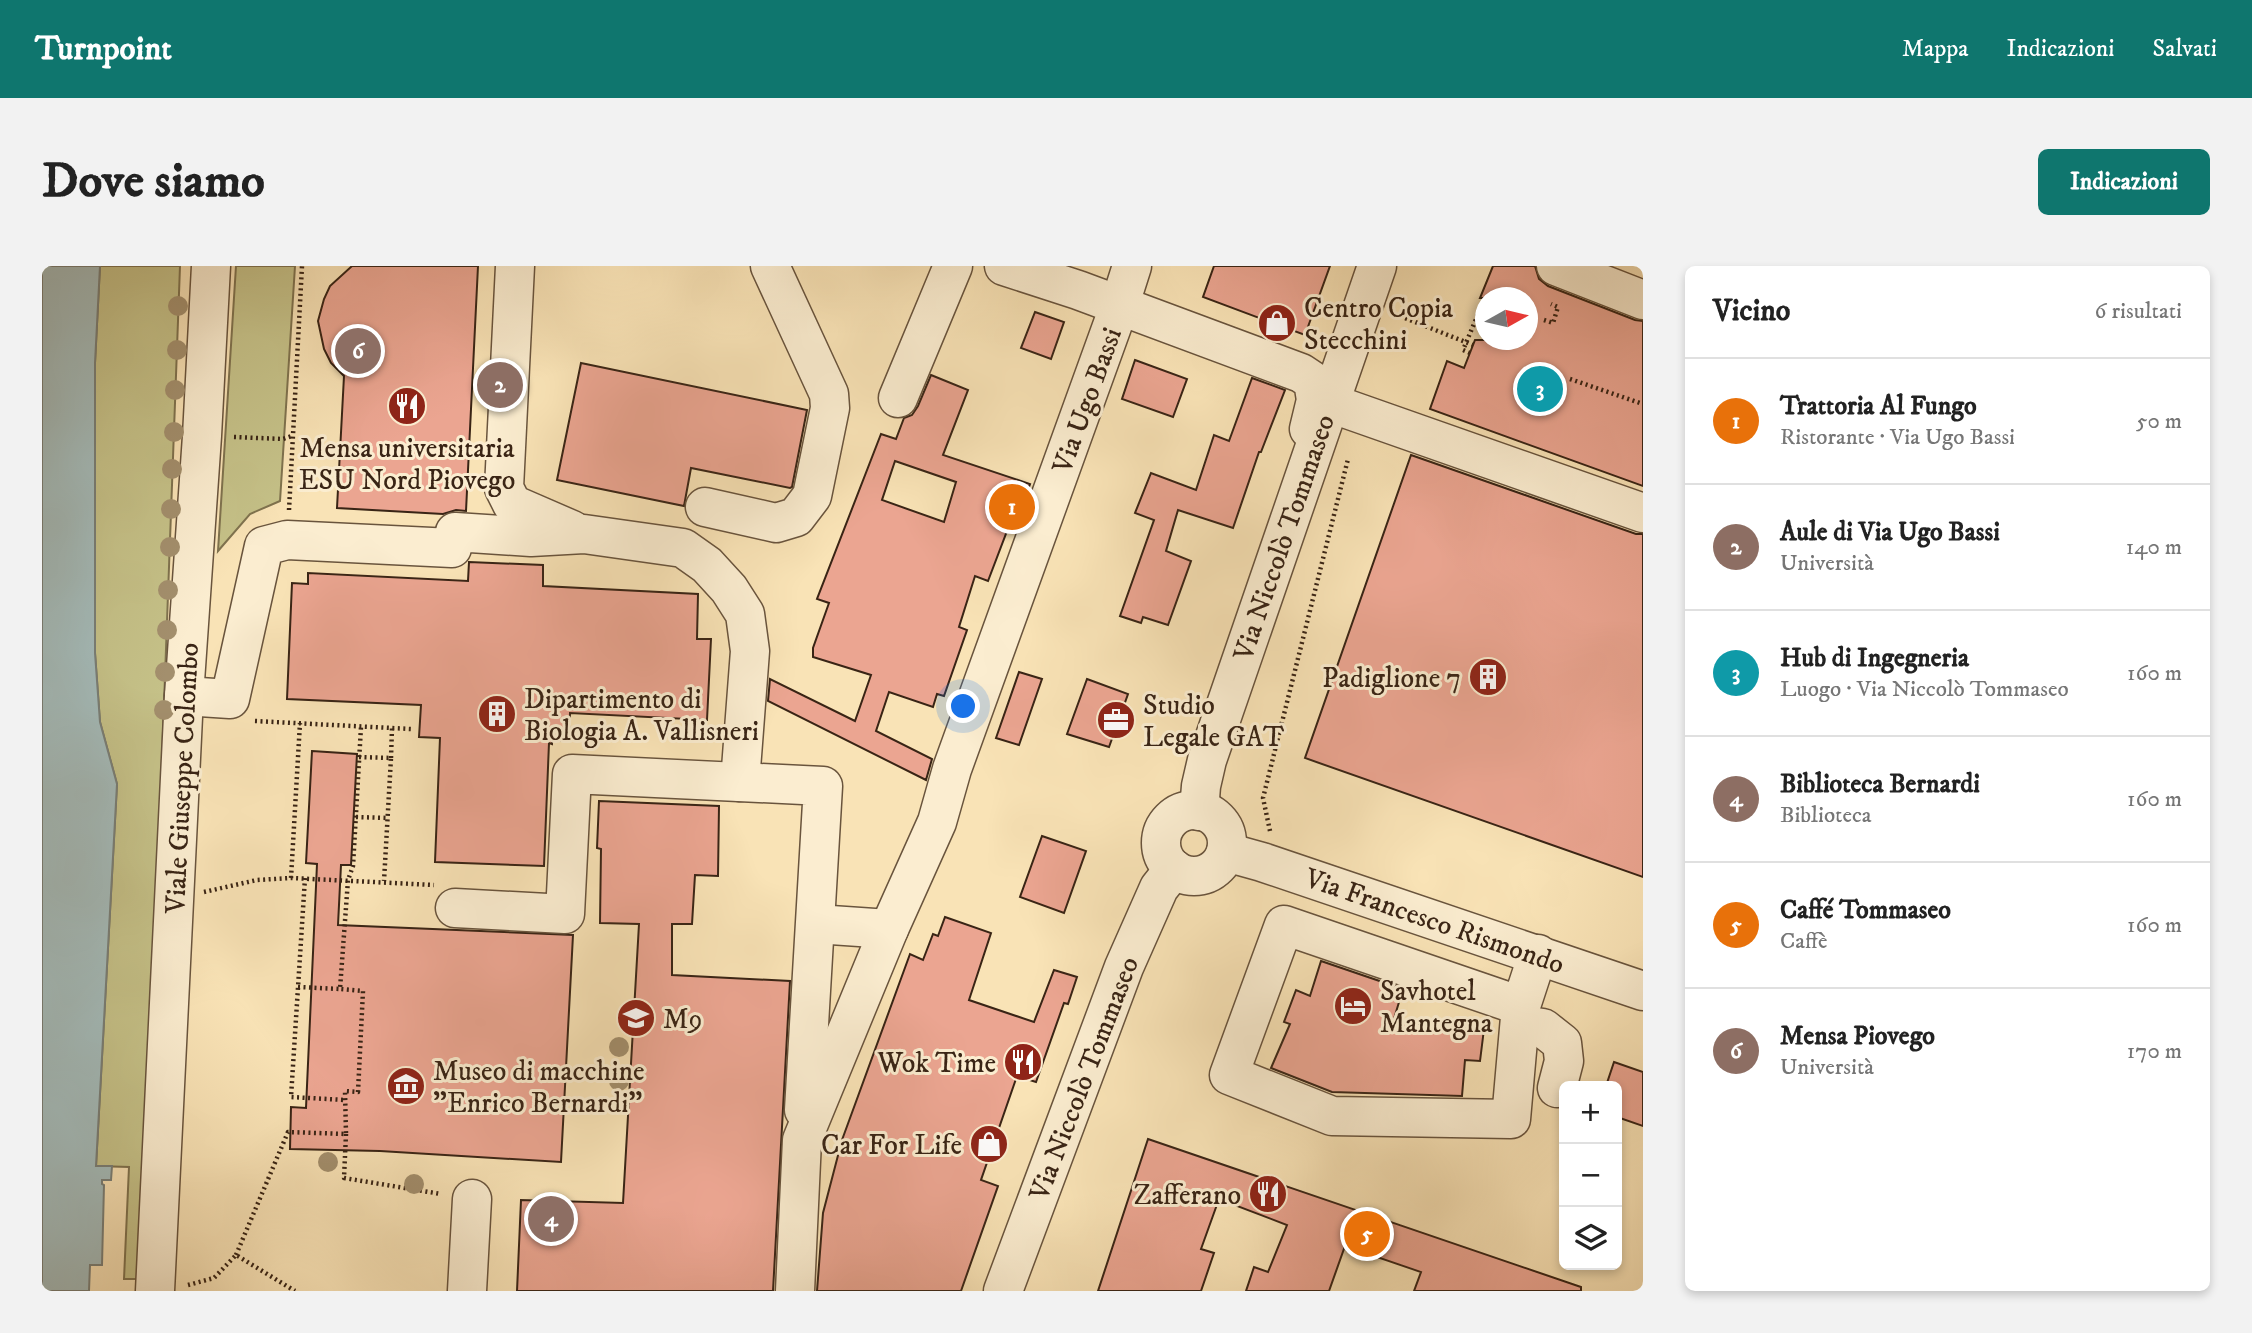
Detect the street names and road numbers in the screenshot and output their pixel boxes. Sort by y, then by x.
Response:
street label: Via Ugo Bassi [1045,323,1130,479]
street label: Via Niccolò Tommaseo [1226,410,1343,666]
street label: Viale Giuseppe Colombo [158,642,207,915]
street label: Via Francesco Rismondo [1299,860,1569,982]
street label: Via Niccolò Tommaseo [1021,952,1147,1206]

